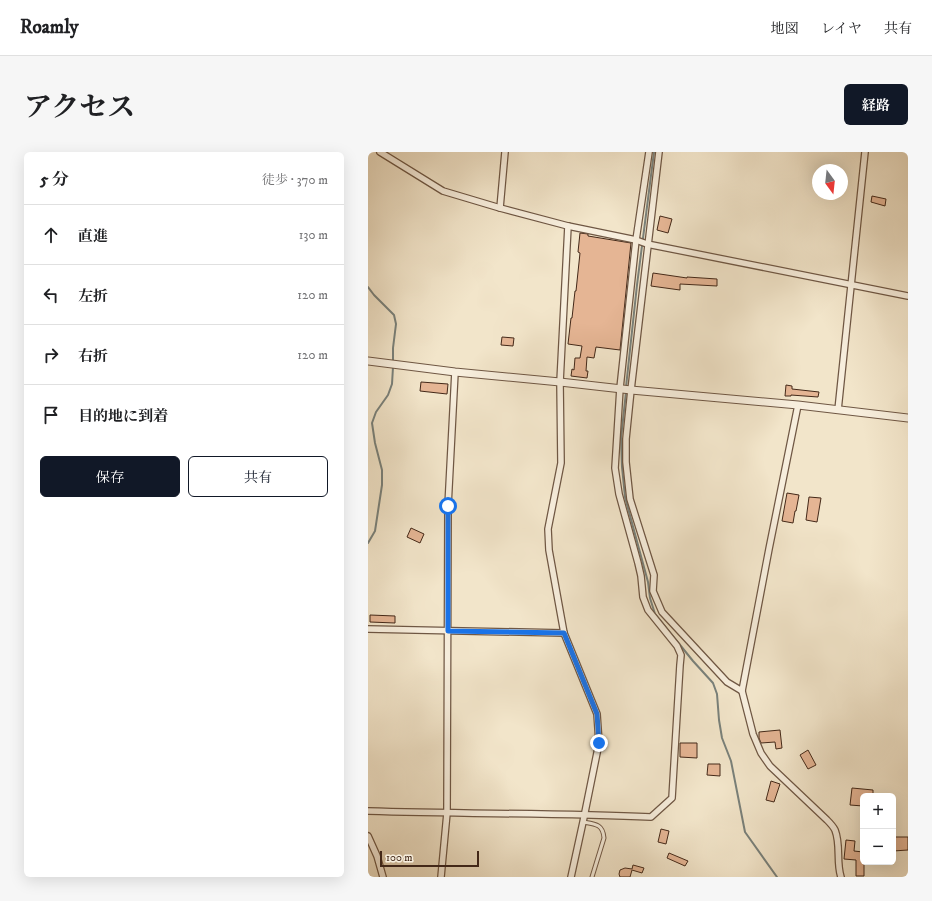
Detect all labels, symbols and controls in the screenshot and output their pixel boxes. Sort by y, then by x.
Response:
text: Roamly [20,16,79,39]
text: 地図 [771,20,799,38]
text: レイヤ [821,20,862,38]
text: 共有 [884,20,912,38]
button: 経路 [844,84,908,125]
text: アクセス [24,90,135,125]
north arrow [812,164,848,200]
text: 5 分 [40,169,69,191]
text: 徒歩 · 370 m [262,172,328,188]
icon: ahead [40,224,62,246]
text: 直進 [78,227,108,246]
text: 130 m [299,227,328,243]
icon: left [40,284,62,306]
text: 左折 [78,287,108,306]
text: 120 m [297,287,328,303]
icon: right [40,344,62,366]
text: 右折 [78,347,108,366]
text: 120 m [297,347,328,363]
icon: arrive [40,404,62,426]
text: 目的地に到着 [78,407,168,426]
button: 保存 [40,456,180,497]
button: 共有 [188,456,328,497]
route start [439,497,457,515]
route end [590,734,608,752]
map controls [860,793,896,865]
button: + [860,793,896,829]
button: − [860,829,896,865]
scale bar [380,849,479,868]
text: 100 m [386,851,412,865]

